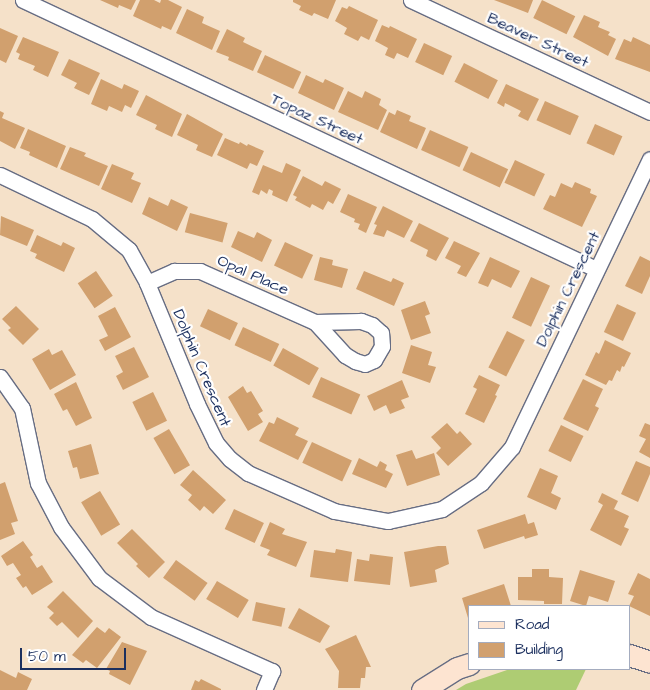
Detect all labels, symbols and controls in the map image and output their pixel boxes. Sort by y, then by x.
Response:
street label: Beaver Street [484,8,592,72]
street label: Topaz Street [268,89,366,149]
street label: Dolphin Crescent [532,228,604,350]
street label: Opal Place [214,251,292,299]
street label: Dolphin Crescent [169,306,235,430]
legend [468,605,630,670]
text: Road [515,614,549,635]
scale bar [22,638,129,670]
text: Building [515,639,563,660]
text: 50 m [28,646,66,667]

